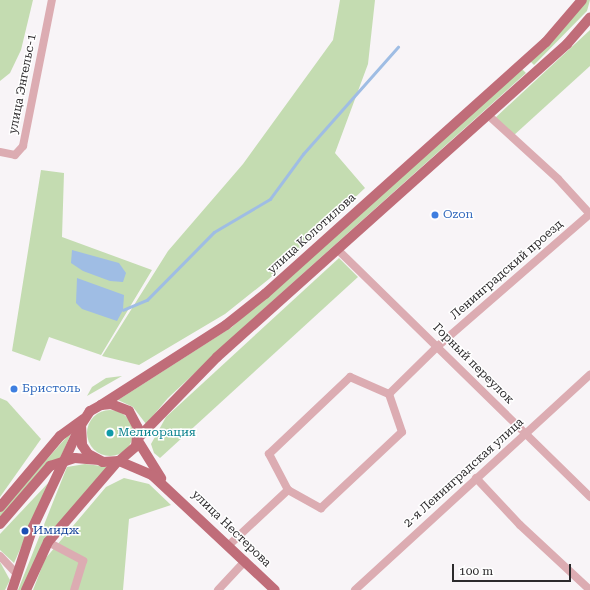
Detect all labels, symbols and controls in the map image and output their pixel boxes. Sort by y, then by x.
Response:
street label: улица Энгельс-1 [6,33,40,135]
street label: улица Колотилова [265,191,359,277]
place label: Ozon [443,208,473,222]
marker: Ozon [430,210,440,220]
street label: Ленинградский проезд [448,217,566,323]
street label: Горный переулок [430,321,516,407]
place label: Бристоль [22,382,80,396]
marker: Бристоль [9,384,19,394]
street label: 2-я Ленинградская улица [401,415,527,531]
place label: Мелиорация [118,426,196,440]
marker: Мелиорация [105,428,115,438]
street label: улица Нестерова [188,487,274,571]
place label: Имидж [33,524,80,538]
marker: Имидж [20,526,30,536]
scale bar [454,556,573,582]
text: 100 m [459,564,493,578]

